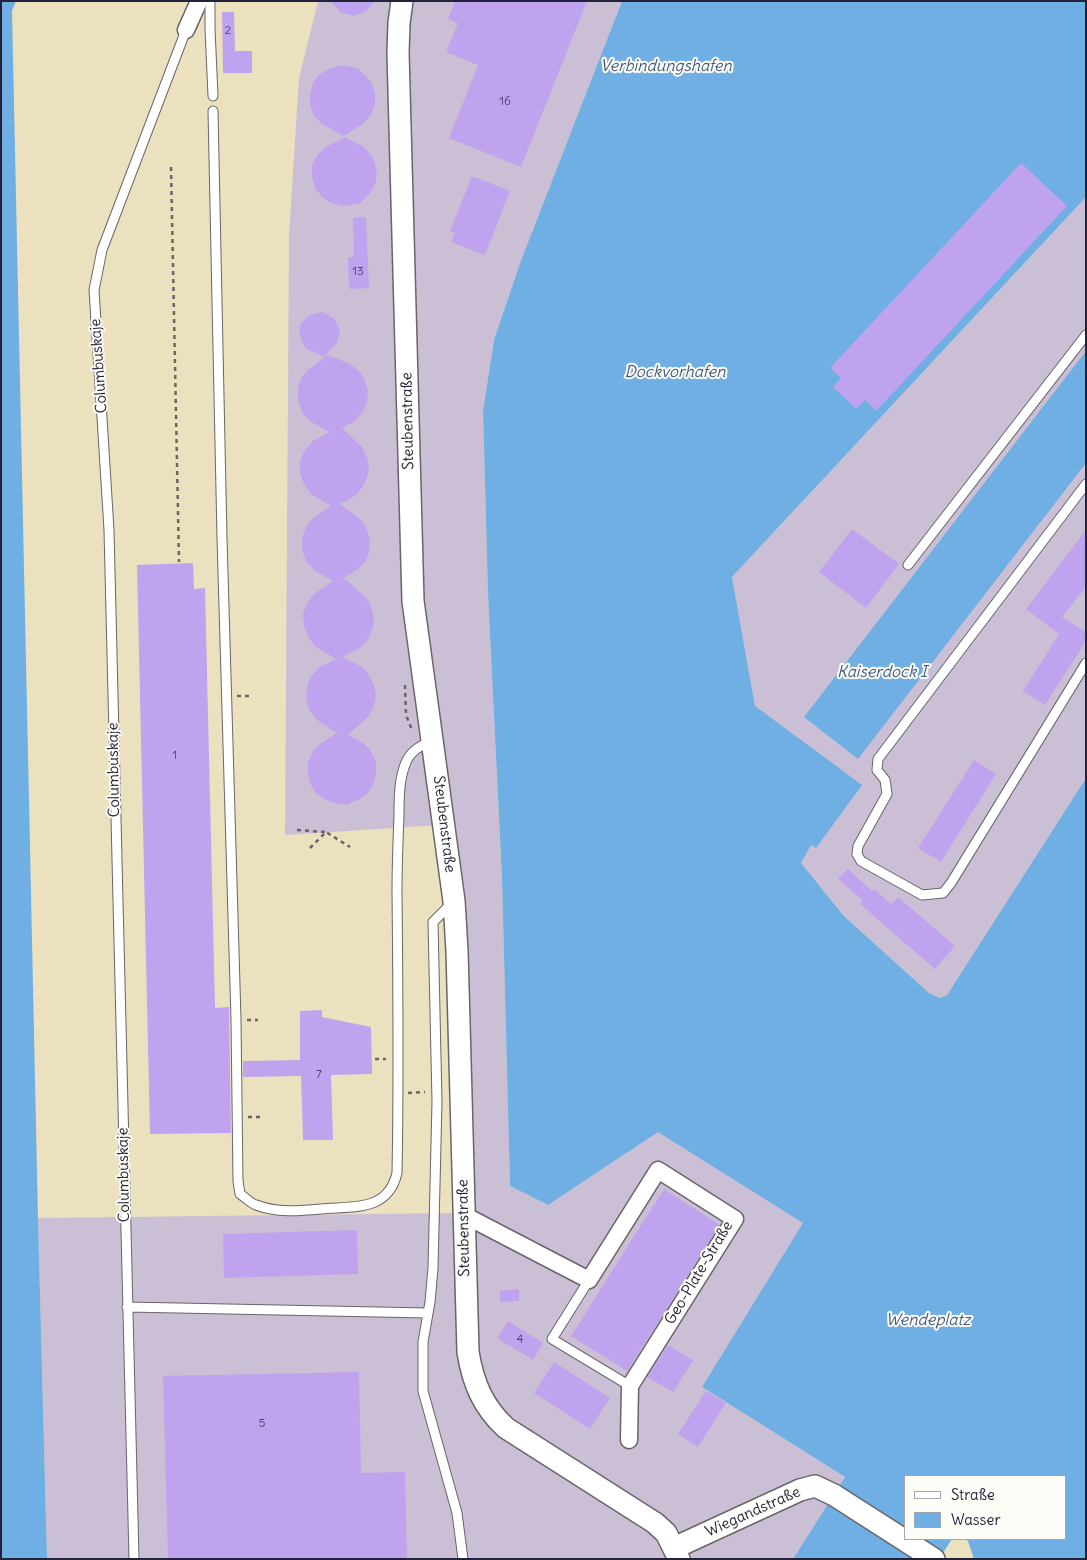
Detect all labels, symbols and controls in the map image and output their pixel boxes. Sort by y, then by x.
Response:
house number: 2 [225,24,231,38]
water label: Verbindungshafen [600,56,732,76]
house number: 16 [499,95,511,109]
house number: 13 [352,265,364,279]
street label: Columbuskaje [87,318,111,414]
water label: Dockvorhafen [624,362,726,382]
street label: Steubenstraße [398,372,418,470]
water label: Kaiserdock I [837,662,927,682]
street label: Columbuskaje [104,722,124,818]
house number: 1 [173,749,177,763]
street label: Steubenstraße [429,775,459,873]
house number: 7 [316,1068,322,1082]
street label: Columbuskaje [114,1127,134,1223]
street label: Steubenstraße [454,1179,474,1277]
street label: Geo-Plate-Straße [661,1218,737,1328]
water label: Wendeplatz [886,1310,970,1330]
house number: 4 [517,1333,523,1347]
house number: 5 [259,1417,265,1431]
legend [904,1475,1067,1540]
street label: Wiegandstraße [703,1483,803,1541]
text: Straße [951,1485,995,1504]
text: Wasser [951,1510,1001,1529]

